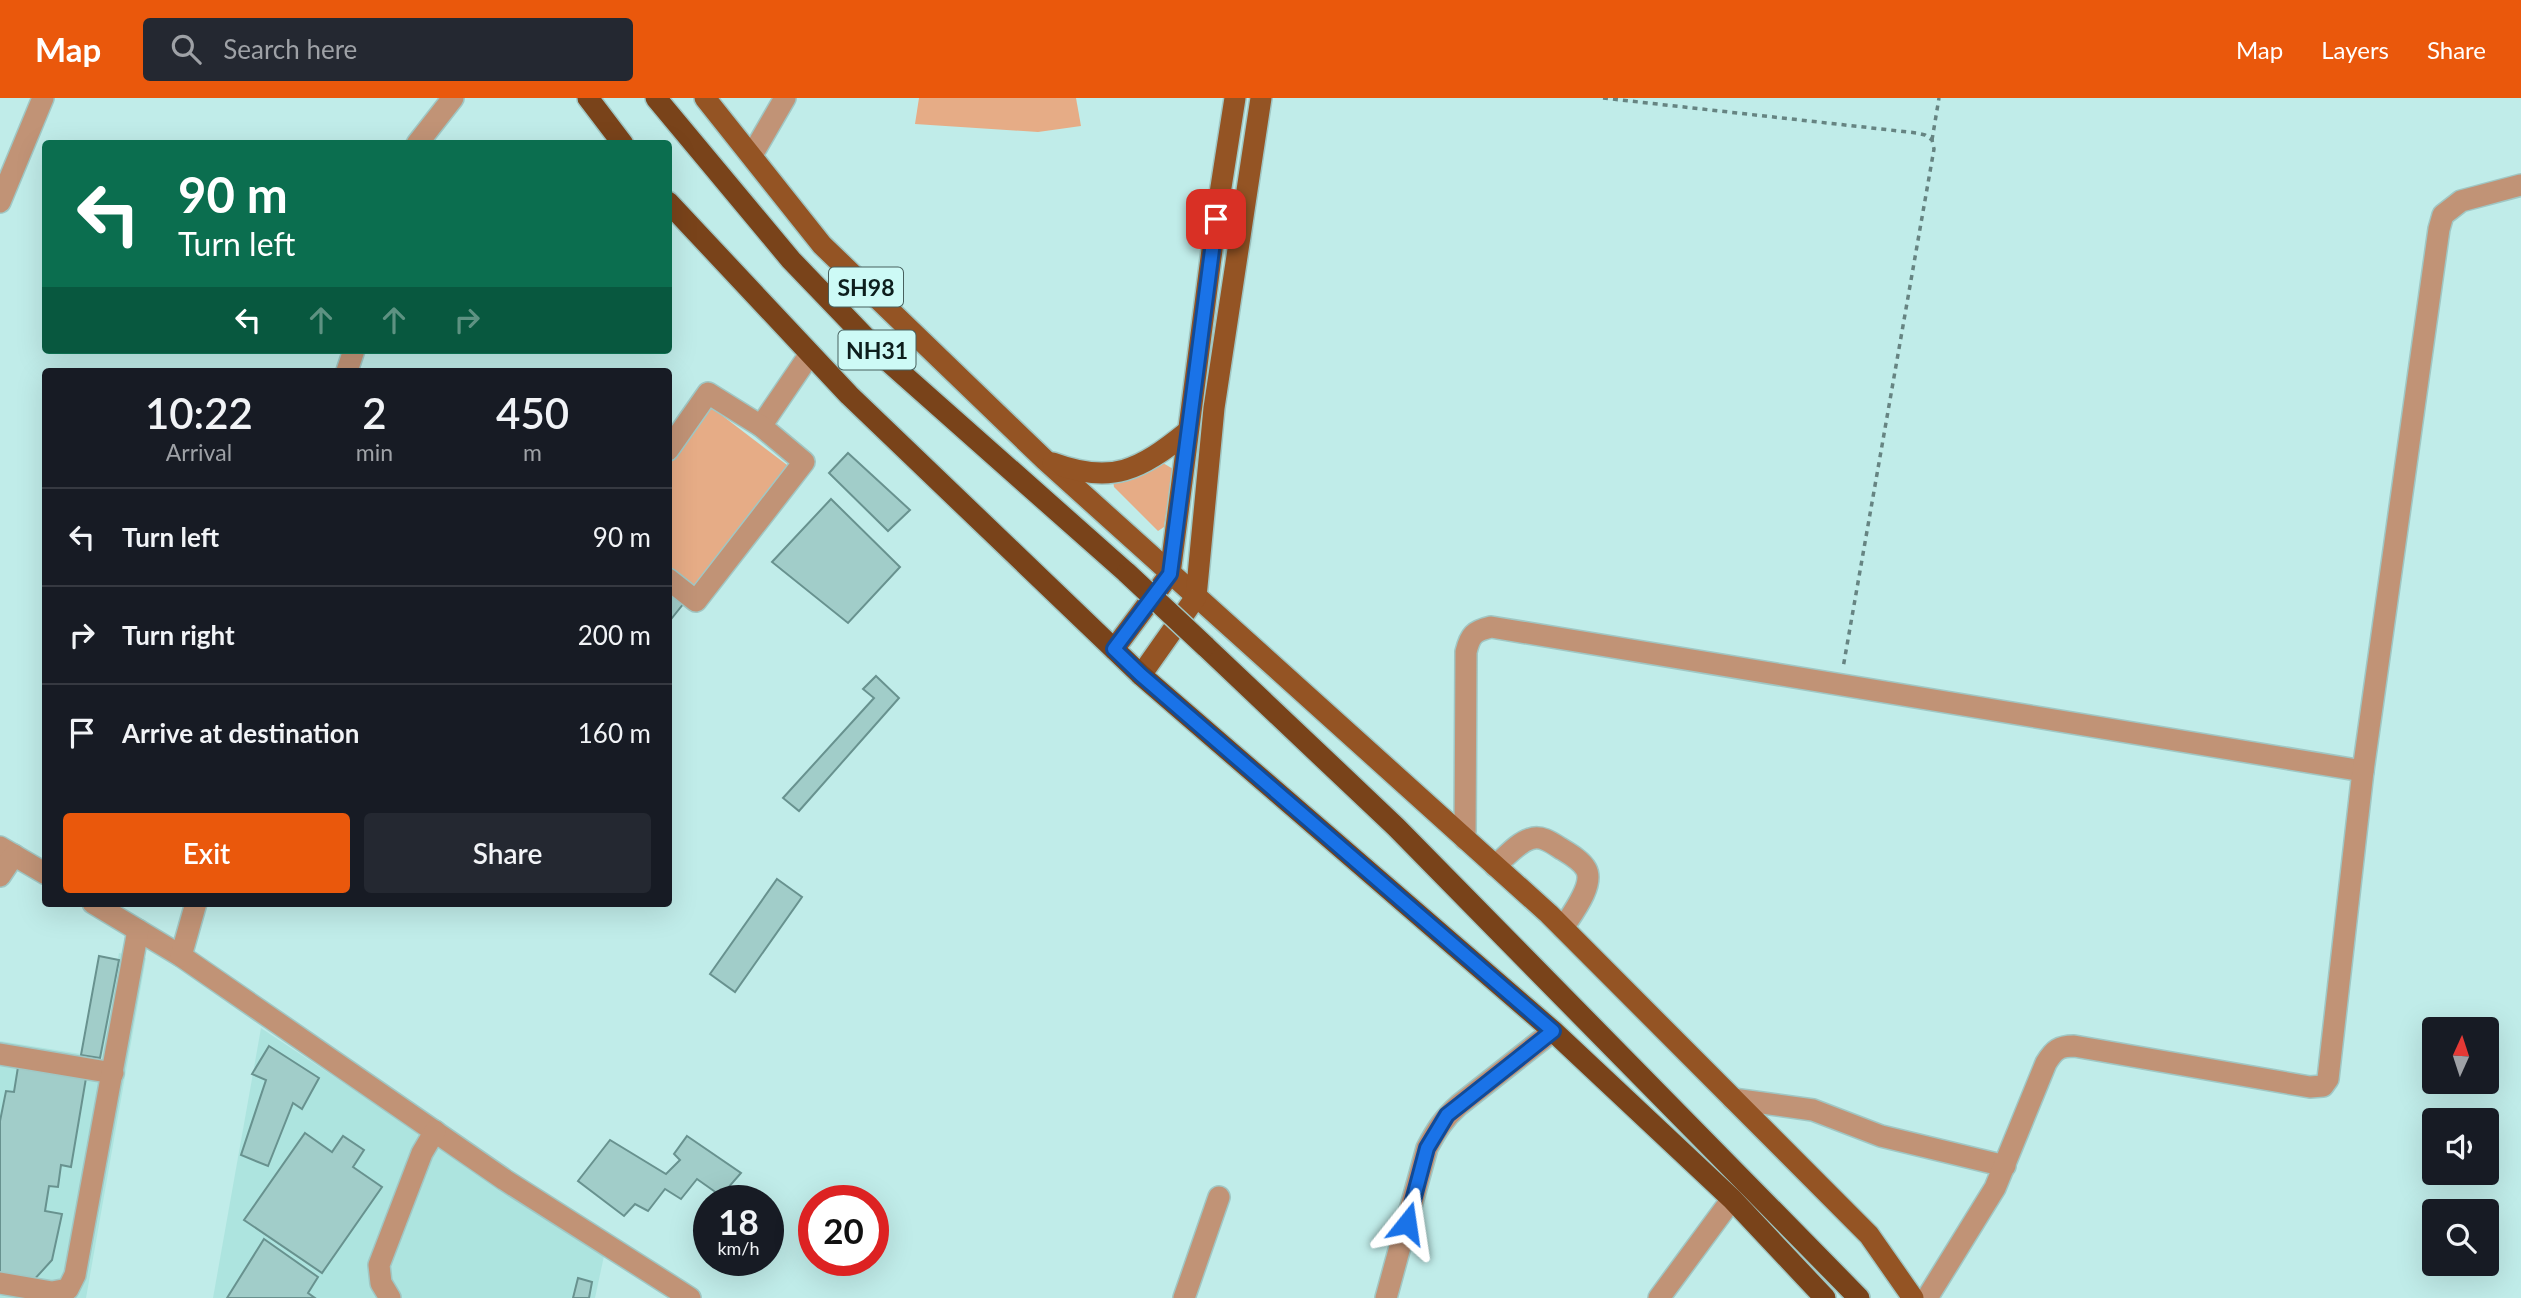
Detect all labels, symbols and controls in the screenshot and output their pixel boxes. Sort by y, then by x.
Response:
search box [143,18,633,81]
text: Map [35,29,101,69]
icon: search [167,30,205,68]
text: Search here [223,33,357,65]
text: Map [2236,35,2283,64]
text: Layers [2321,35,2389,64]
text: Share [2427,35,2486,64]
text: 90 m [178,165,288,223]
icon: left [63,168,154,259]
pin [1186,189,1246,249]
icon: arrive [1197,200,1235,238]
text: Turn left [178,224,295,263]
road number: SH98 [829,268,903,306]
icon: left [229,301,267,339]
icon: ahead [302,301,340,339]
icon: ahead [375,301,413,339]
icon: right [448,301,486,339]
road number: NH31 [838,330,916,370]
text: 10:22 [145,388,253,438]
text: 2 [362,388,387,438]
text: 450 [496,388,569,438]
text: Arrival [166,438,232,466]
text: min [356,438,393,466]
text: m [523,438,542,466]
icon: left [63,518,101,556]
text: Turn left [122,521,219,553]
text: 90 m [593,521,651,553]
icon: right [63,616,101,654]
text: Turn right [122,619,235,651]
text: 200 m [578,619,651,651]
icon: arrive [63,714,101,752]
text: Arrive at destination [122,717,359,749]
text: 160 m [578,717,651,749]
button: Exit [63,813,350,893]
button: Share [364,813,651,893]
north arrow [2422,1017,2499,1094]
map controls [2422,1017,2499,1276]
button: sound [2422,1108,2499,1185]
speed limit sign: 20 [798,1185,889,1276]
position arrow [1370,1186,1444,1260]
button: search [2422,1199,2499,1276]
text: 18 [718,1200,759,1242]
text: km/h [717,1237,760,1259]

